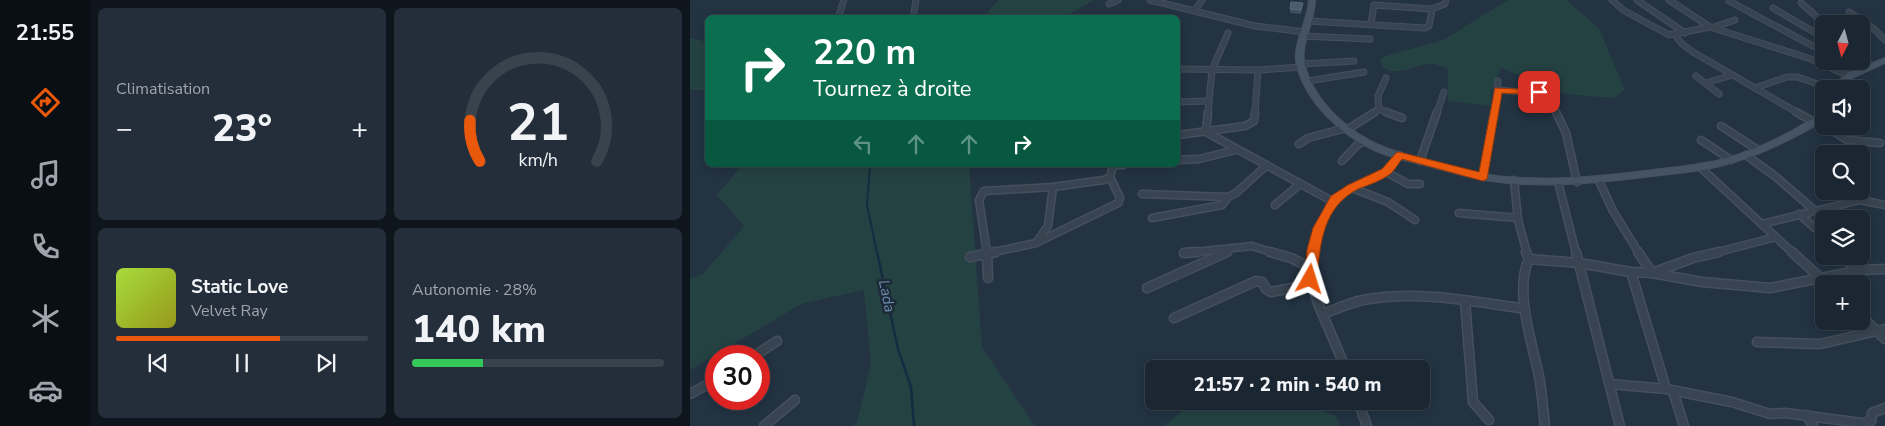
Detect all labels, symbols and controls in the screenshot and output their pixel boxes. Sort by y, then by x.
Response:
north arrow [1815,15,1870,70]
map controls [1815,15,1870,330]
text: 21:55 [16,18,74,48]
text: 220 m [813,29,916,76]
icon: right [730,35,795,100]
pin [1518,71,1560,113]
text: Tournez à droite [813,74,972,104]
text: Climatisation [116,78,210,100]
icon: arrive [1525,78,1553,106]
button: sound [1815,80,1870,135]
icon: directions [28,85,63,120]
text: 21 [507,87,569,158]
text: 23° [212,103,272,154]
text: − [116,110,133,148]
text: + [351,110,368,148]
icon: left [849,130,877,158]
icon: ahead [902,130,930,158]
icon: ahead [955,130,983,158]
icon: right [1008,130,1036,158]
button: search [1815,145,1870,200]
text: km/h [518,148,558,172]
icon: music [28,157,63,192]
button: layers [1815,210,1870,265]
icon: phone [28,229,63,264]
position arrow [1283,252,1335,304]
text: Static Love [191,274,288,300]
button: + [1815,275,1870,330]
water label: Lada [874,278,900,314]
text: Autonomie · 28% [412,279,537,301]
text: Velvet Ray [191,300,268,322]
icon: climate [28,301,63,336]
text: 140 km [412,304,546,355]
speed limit sign: 30 [705,345,770,410]
icon: previous [144,349,172,377]
icon: pause [228,349,256,377]
icon: next [312,349,340,377]
text: 21:57 · 2 min · 540 m [1194,372,1381,398]
icon: car [28,373,63,408]

